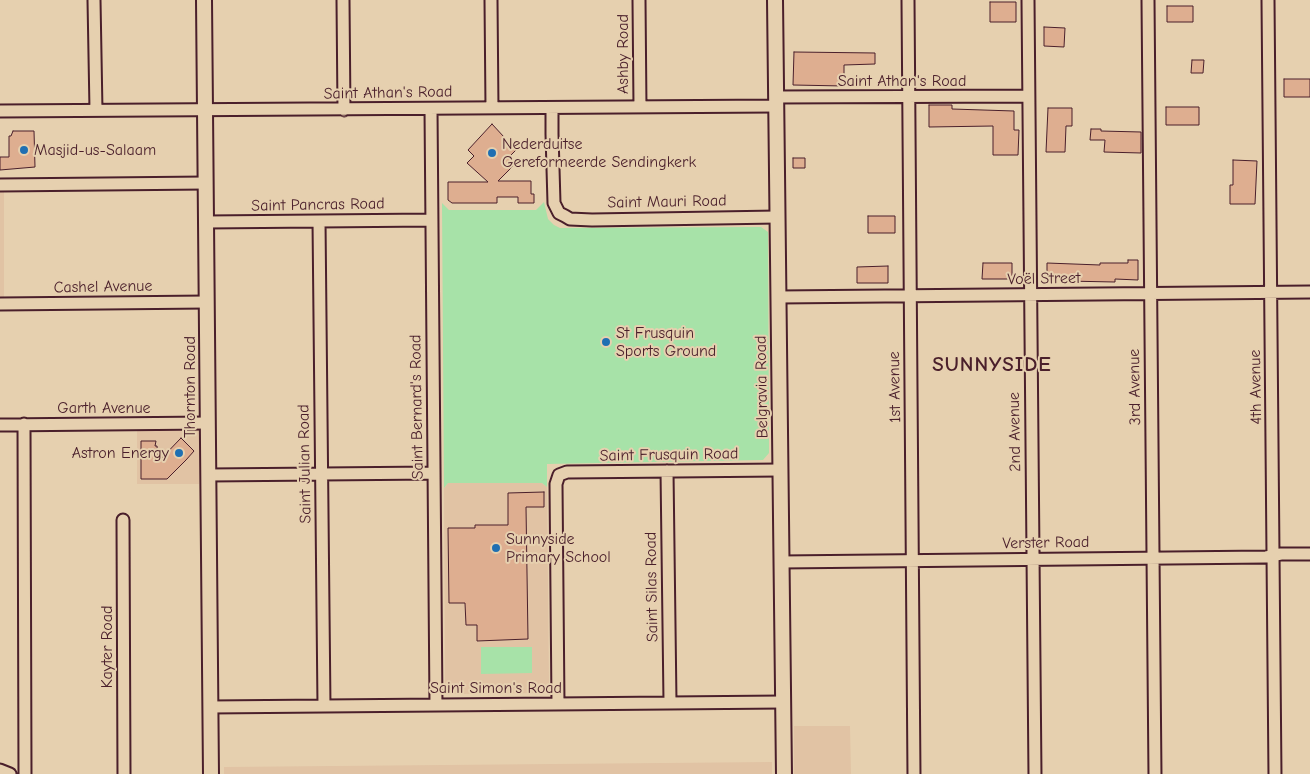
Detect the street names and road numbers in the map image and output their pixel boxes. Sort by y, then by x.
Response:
street label: Ashby Road [613,14,633,94]
street label: Saint Athan's Road [838,71,966,91]
street label: Saint Athan's Road [323,82,453,104]
street label: Saint Mauri Road [607,191,727,213]
street label: Saint Pancras Road [251,194,385,216]
street label: Voël Street [1007,269,1081,289]
street label: Cashel Avenue [53,277,153,297]
street label: Saint Bernard's Road [406,334,428,480]
street label: Belgravia Road [752,335,772,439]
street label: Thornton Road [180,336,200,438]
street label: 3rd Avenue [1125,349,1145,425]
street label: 4th Avenue [1246,349,1266,425]
street label: 1st Avenue [885,351,905,423]
street label: 2nd Avenue [1005,392,1025,472]
street label: Garth Avenue [57,398,151,418]
street label: Saint Julian Road [294,404,316,524]
street label: Saint Frusquin Road [600,444,738,466]
street label: Saint Silas Road [641,532,663,642]
street label: Verster Road [1002,533,1090,553]
street label: Kayter Road [97,606,117,688]
street label: Saint Simon's Road [430,678,562,698]

